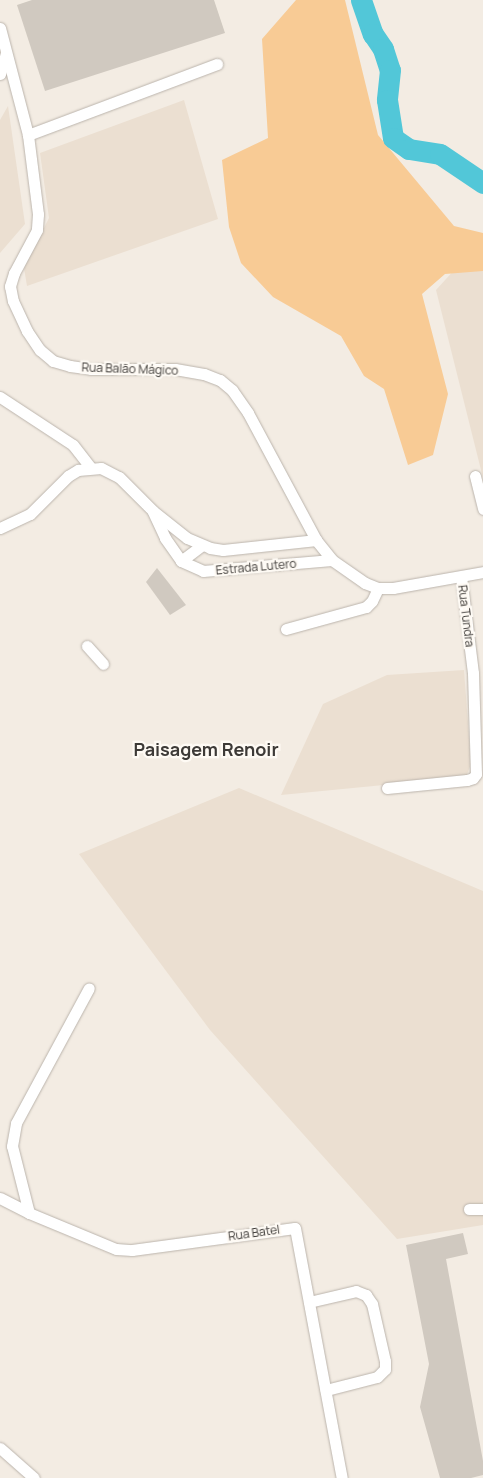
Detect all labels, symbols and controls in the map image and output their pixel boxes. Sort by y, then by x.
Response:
street label: Rua Balão Mágico [81,360,179,378]
street label: Estrada Lutero [215,556,297,578]
street label: Rua Tundra [455,584,477,648]
district label: Paisagem Renoir [133,738,279,760]
street label: Rua Batel [227,1222,281,1244]

